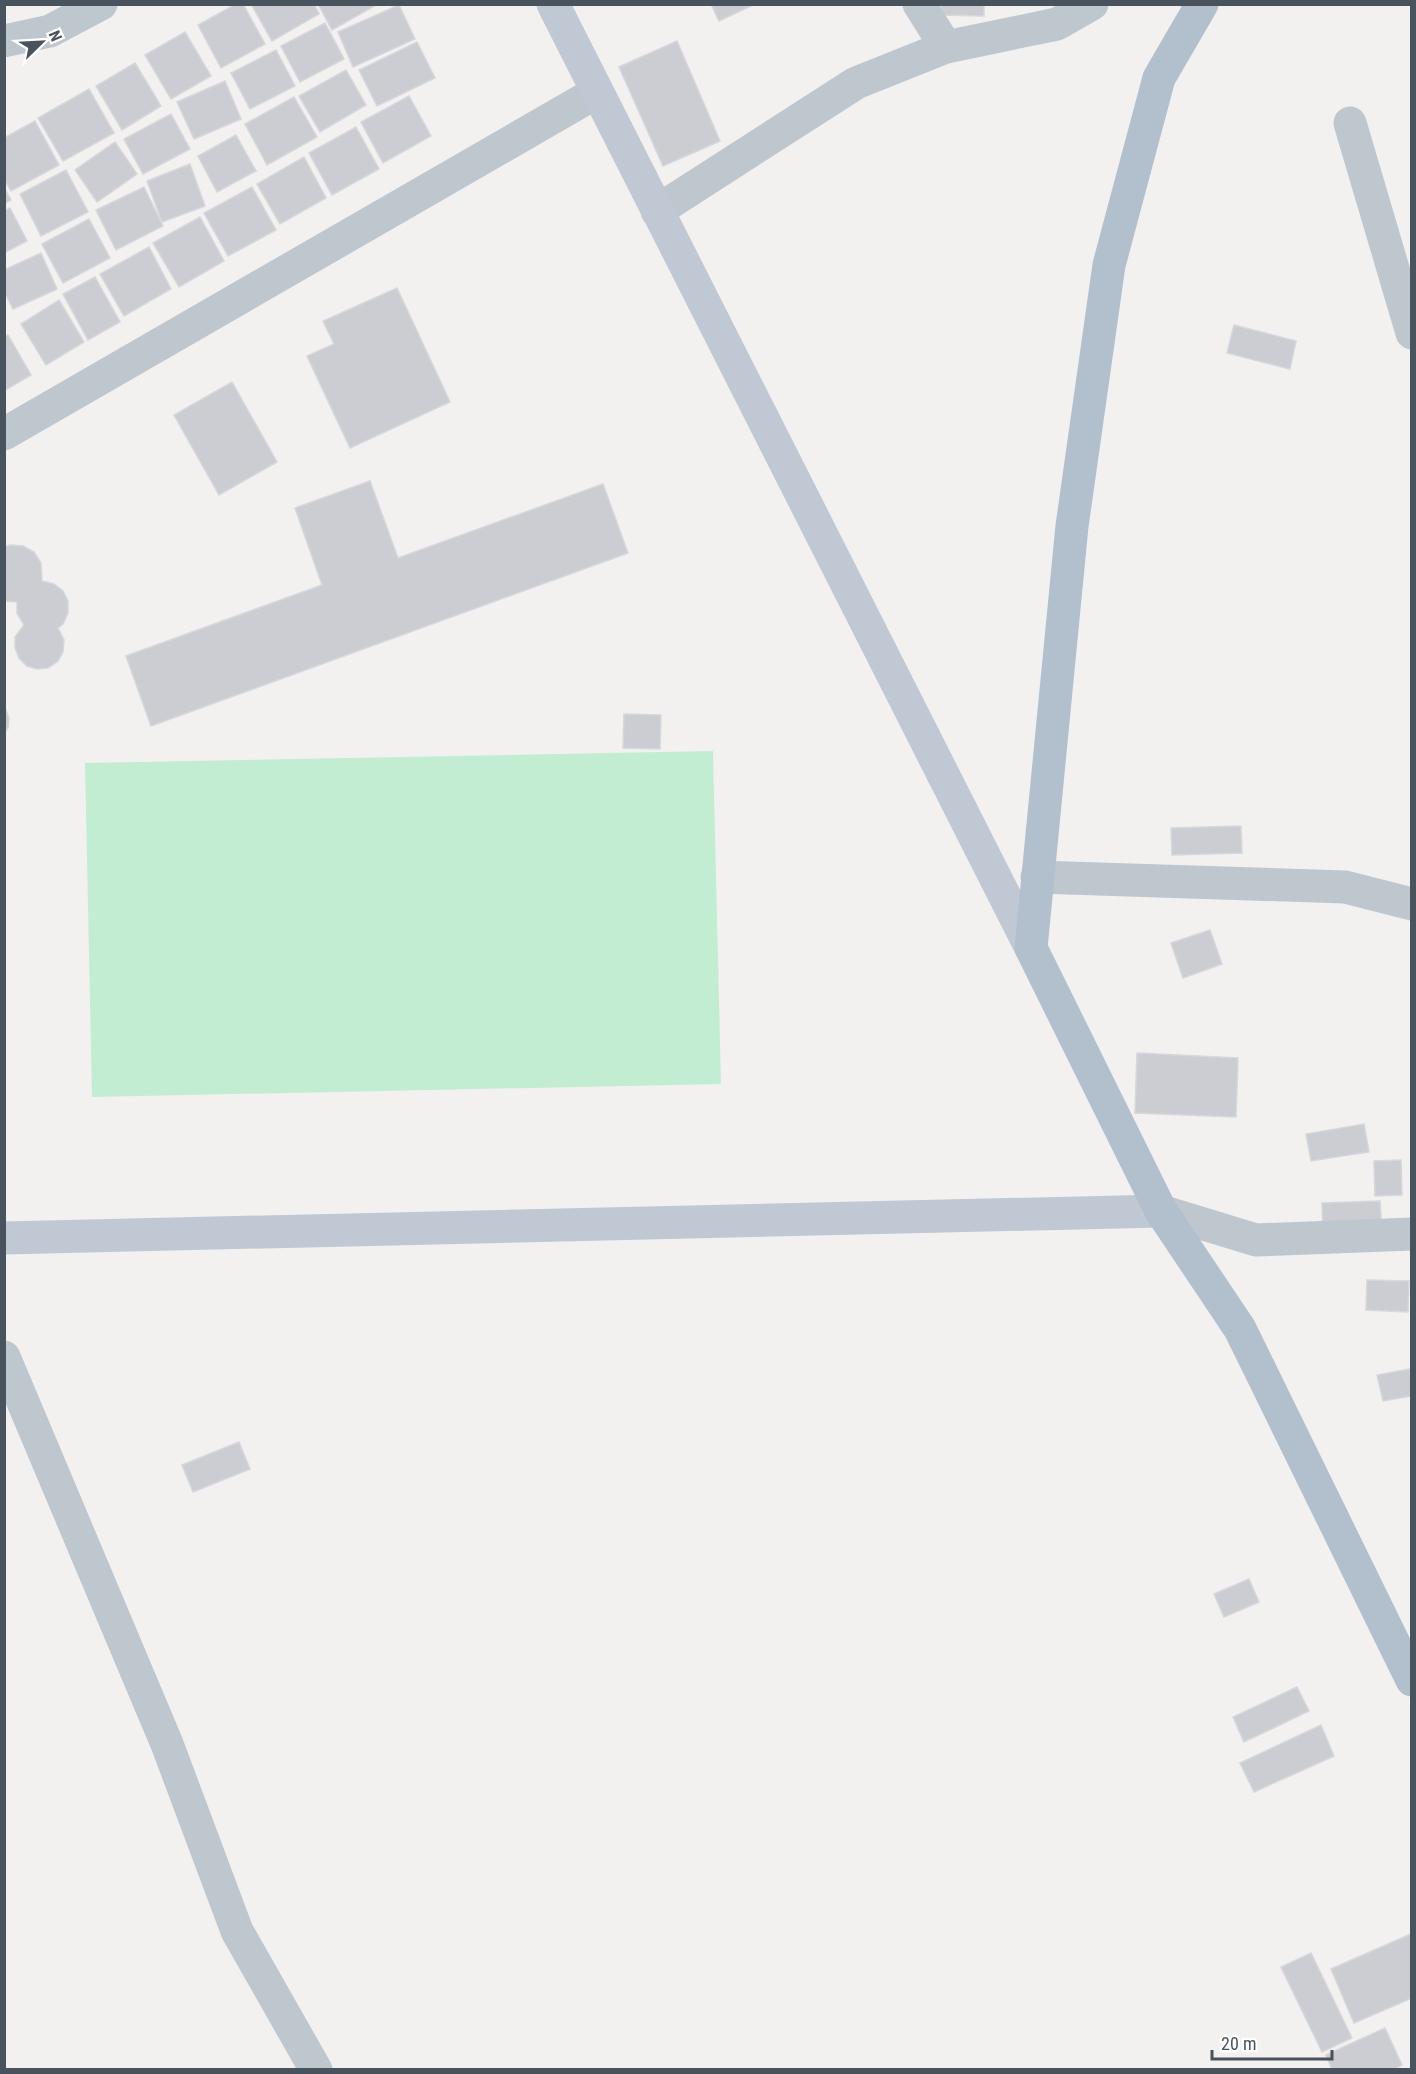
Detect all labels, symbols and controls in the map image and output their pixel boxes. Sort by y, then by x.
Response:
north arrow [12,12,72,72]
text: N [45,28,66,44]
scale bar [1212,2023,1332,2061]
text: 20 m [1221,2033,1256,2054]

